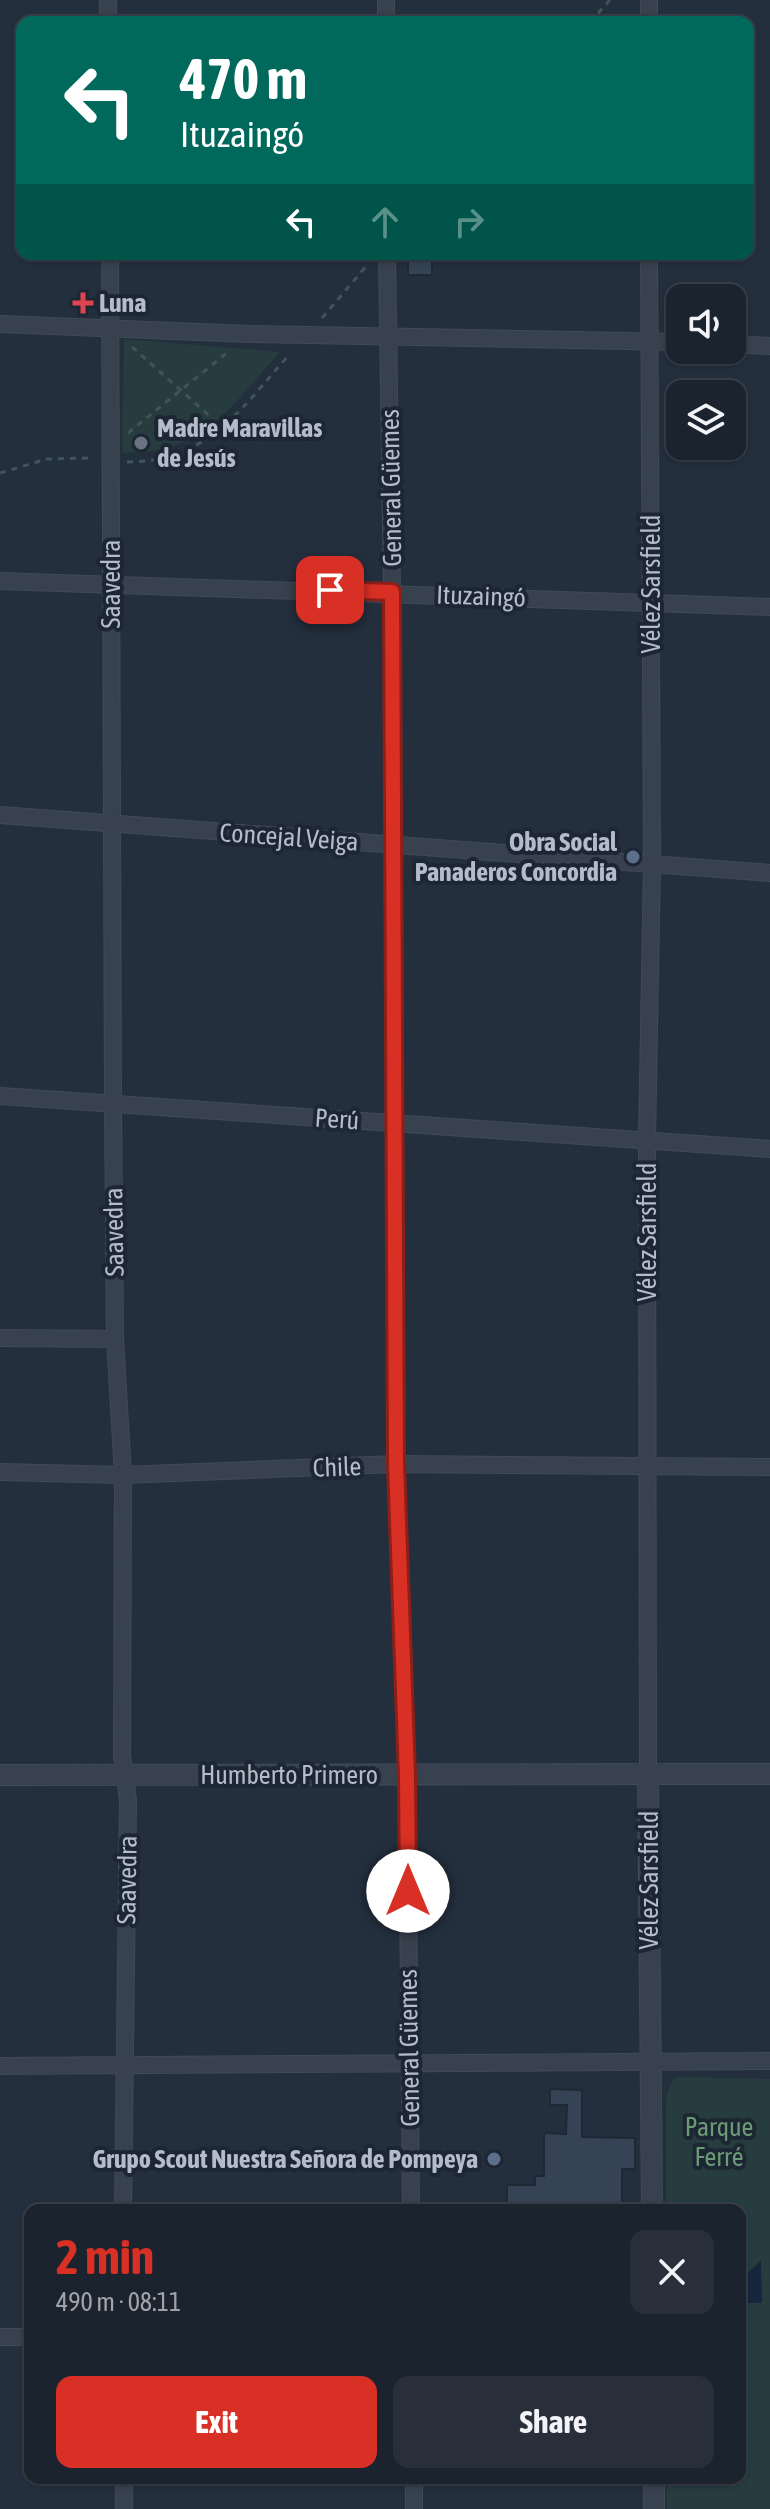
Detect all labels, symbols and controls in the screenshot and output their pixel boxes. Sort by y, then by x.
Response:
text: 470 m [180,47,307,111]
icon: left [48,48,152,152]
text: Ituzaingó [180,113,304,155]
icon: left [279,200,323,244]
icon: ahead [363,200,407,244]
icon: right [447,200,491,244]
map controls [666,284,746,460]
button: sound [666,284,746,364]
place label: Luna [99,288,146,318]
marker: Luna [74,294,92,312]
button: layers [666,380,746,460]
street label: General Güemes [375,409,407,567]
place label: Madre Maravillas de Jesús [157,413,322,473]
marker: Madre Maravillas de Jesús [132,434,150,452]
street label: Vélez Sarsfield [636,515,666,653]
street label: Saavedra [96,540,126,628]
pin [296,556,364,624]
icon: arrive [308,568,352,612]
street label: Ituzaingó [436,579,526,613]
street label: Concejal Veiga [219,817,359,857]
place label: Obra Social Panaderos Concordia [415,827,618,887]
marker: Obra Social Panaderos Concordia [624,848,642,866]
street label: Perú [314,1102,360,1136]
street label: Vélez Sarsfield [632,1163,662,1301]
street label: Saavedra [98,1187,130,1277]
street label: Chile [312,1451,362,1483]
street label: Humberto Primero [200,1760,378,1790]
street label: Vélez Sarsfield [634,1811,664,1949]
street label: Saavedra [111,1835,143,1925]
position arrow [366,1849,450,1933]
street label: General Güemes [393,1969,425,2127]
park label: Parque Ferré [685,2112,753,2172]
place label: Grupo Scout Nuestra Señora de Pompeya [92,2144,478,2174]
marker: Grupo Scout Nuestra Señora de Pompeya [485,2150,503,2168]
text: 2 min [56,2229,154,2284]
button: close [630,2230,714,2314]
text: 490 m · 08:11 [56,2287,181,2317]
button: Exit [56,2376,377,2468]
button: Share [393,2376,714,2468]

